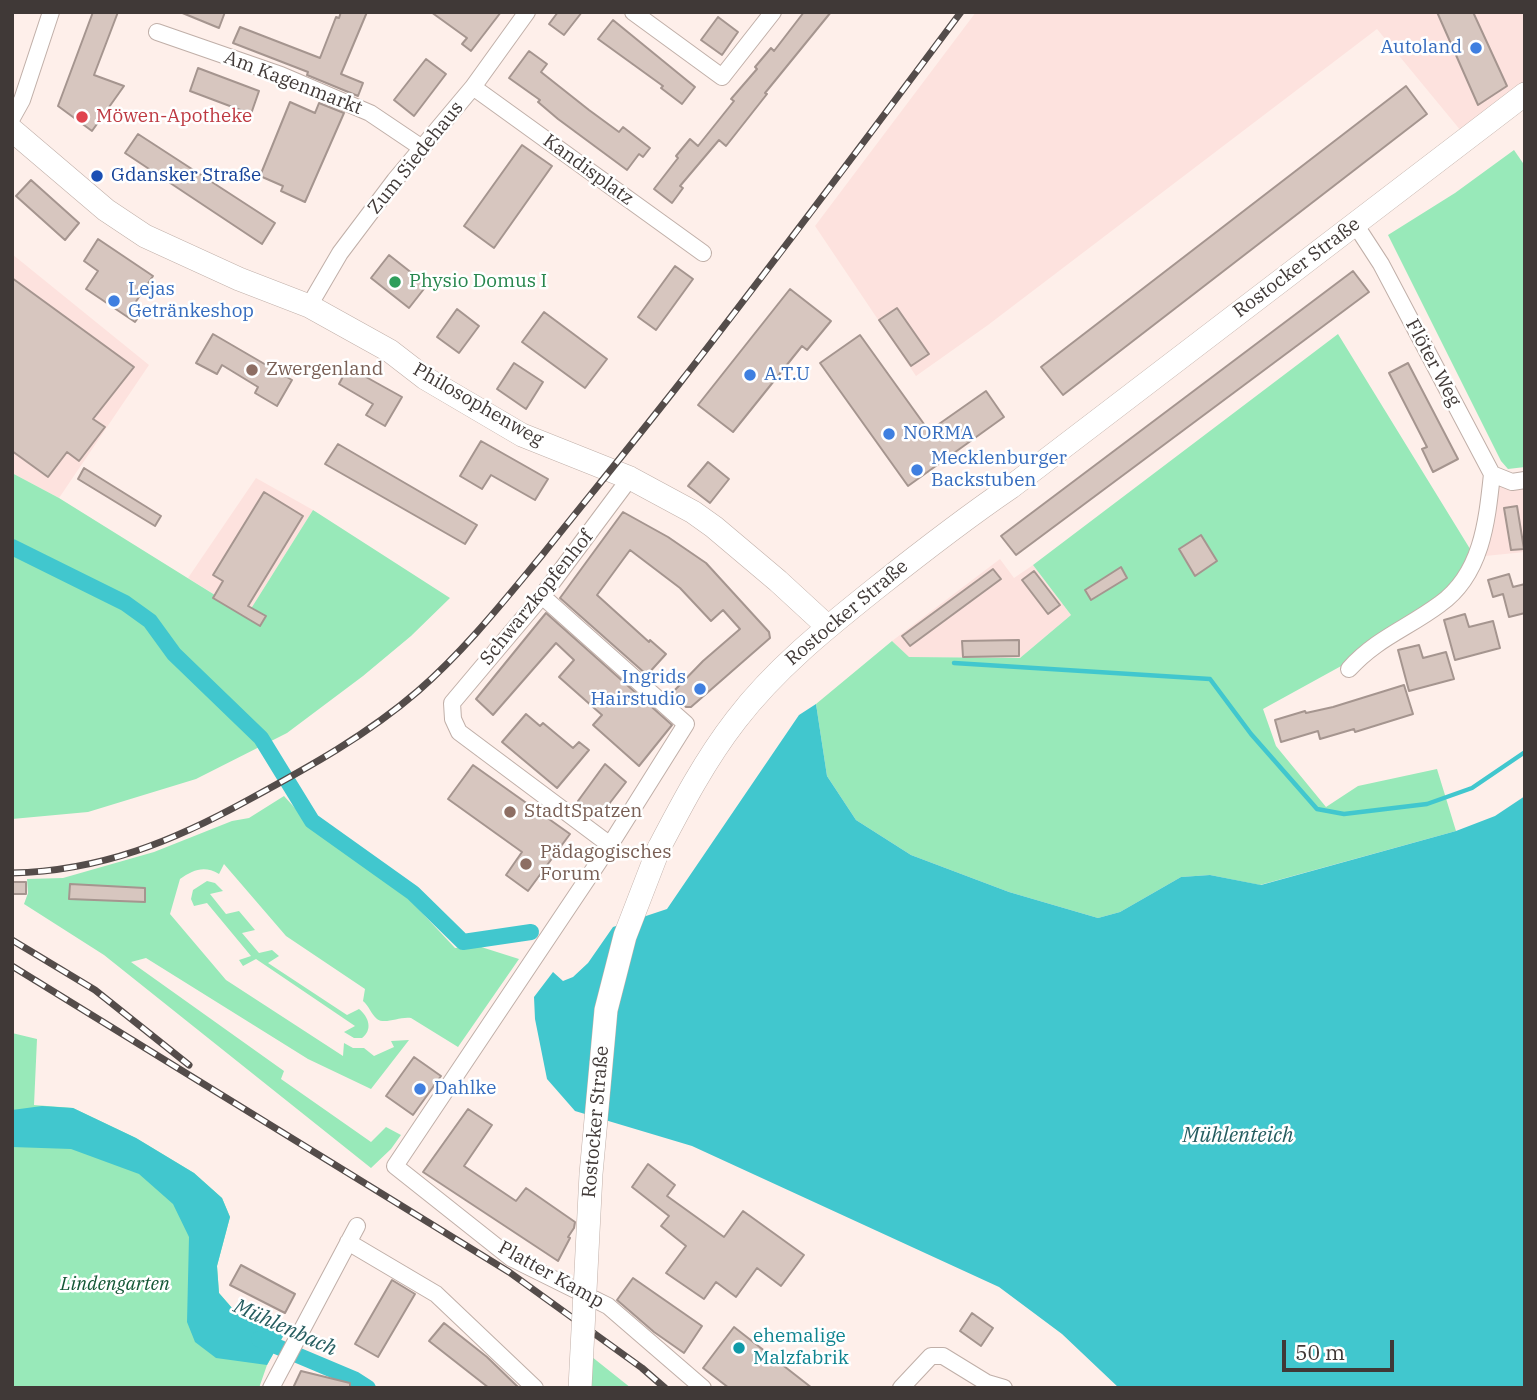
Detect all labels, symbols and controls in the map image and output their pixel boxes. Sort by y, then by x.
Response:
place label: Autoland [1380,37,1462,59]
marker: Autoland [1468,40,1484,56]
street label: Am Kagenmarkt [221,46,365,120]
street label: Zum Siedehaus [363,97,469,219]
place label: Möwen-Apotheke [96,106,252,128]
marker: Möwen-Apotheke [74,109,90,125]
street label: Kandisplatz [538,130,638,210]
place label: Gdansker Straße [111,165,261,187]
marker: Gdansker Straße [89,168,105,184]
street label: Rostocker Straße [1229,213,1365,323]
place label: Physio Domus I [409,271,547,293]
marker: Physio Domus I [387,274,403,290]
place label: Lejas Getränkeshop [128,279,254,323]
marker: Lejas Getränkeshop [106,293,122,309]
street label: Flöter Weg [1400,315,1466,411]
street label: Philosophenweg [409,358,547,452]
place label: Zwergenland [266,359,383,381]
marker: Zwergenland [244,362,260,378]
place label: A.T.U [764,364,810,386]
marker: A.T.U [742,367,758,383]
place label: NORMA [903,423,974,445]
marker: NORMA [881,426,897,442]
place label: Mecklenburger Backstuben [931,448,1067,492]
marker: Mecklenburger Backstuben [909,462,925,478]
street label: Schwarzkopfenhof [476,526,598,670]
street label: Rostocker Straße [781,555,913,671]
place label: Ingrids Hairstudio [590,667,686,711]
marker: Ingrids Hairstudio [692,681,708,697]
place label: StadtSpatzen [524,801,642,823]
marker: StadtSpatzen [502,804,518,820]
place label: Pädagogisches Forum [540,842,671,886]
marker: Pädagogisches Forum [518,856,534,872]
street label: Rostocker Straße [578,1045,614,1199]
place label: Dahlke [434,1078,496,1100]
marker: Dahlke [412,1081,428,1097]
water label: Mühlenteich [1182,1123,1294,1149]
street label: Platter Kamp [494,1237,608,1313]
park label: Lindengarten [60,1274,170,1296]
water label: Mühlenbach [230,1294,340,1362]
place label: ehemalige Malzfabrik [753,1326,849,1370]
scale bar [1285,1326,1397,1370]
text: 50 m [1295,1338,1345,1366]
marker: ehemalige Malzfabrik [731,1340,747,1356]

